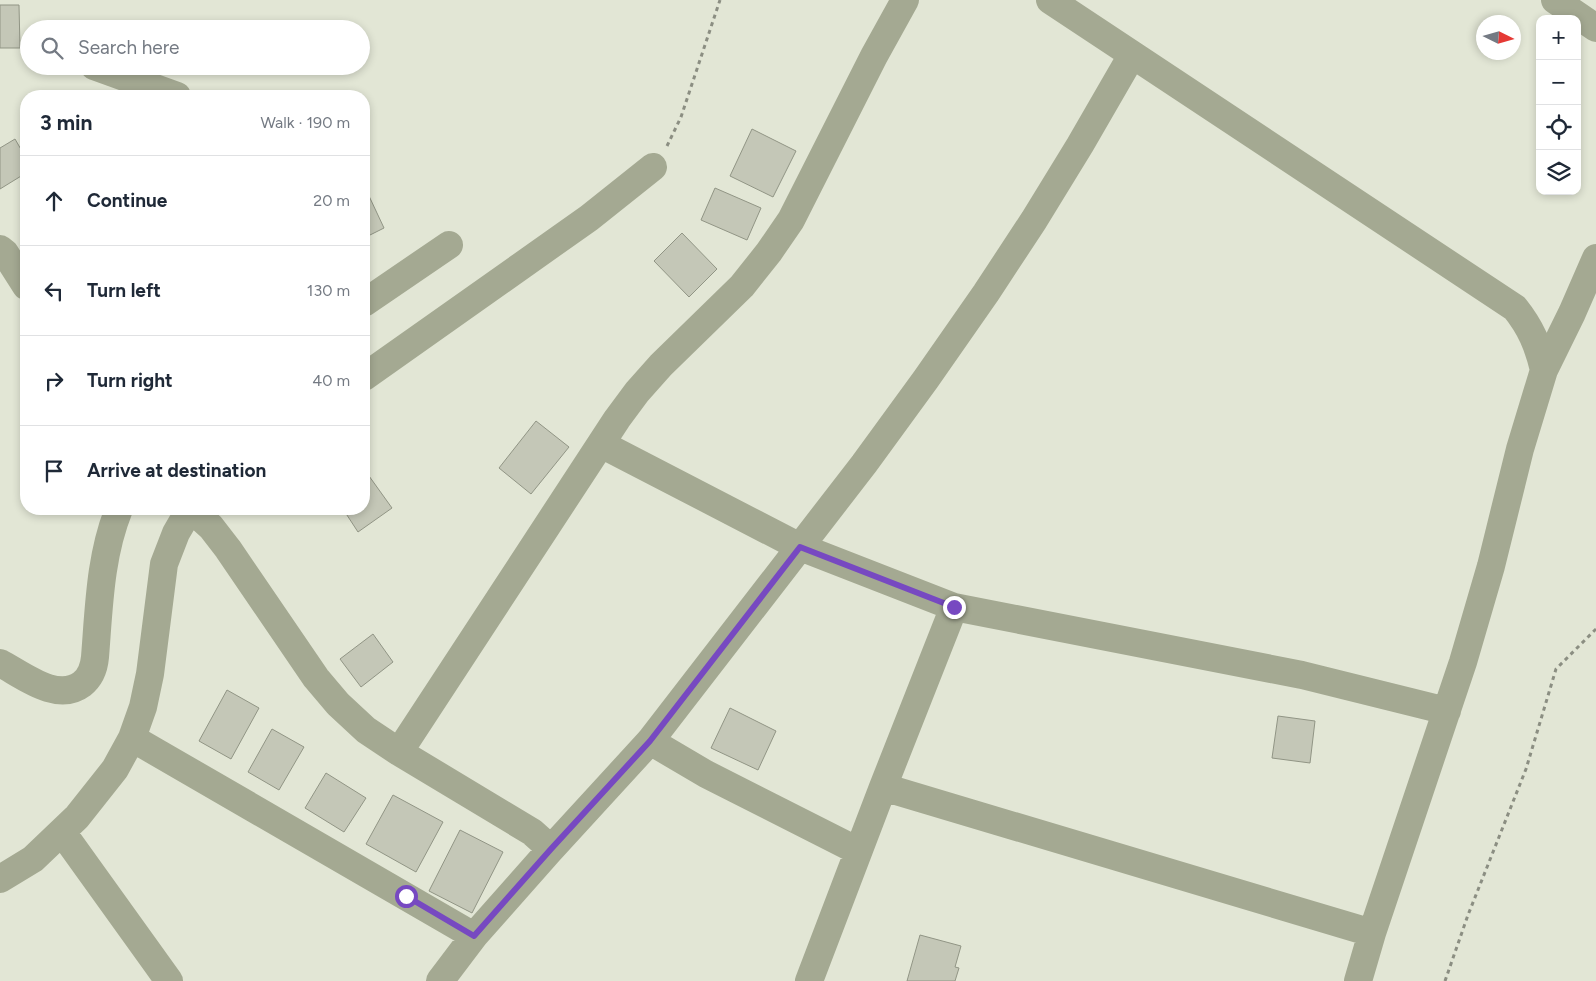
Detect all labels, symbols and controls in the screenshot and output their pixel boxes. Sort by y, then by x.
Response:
north arrow [1476,15,1521,60]
map controls [1536,15,1581,195]
button: + [1536,15,1581,60]
search box [20,20,370,75]
icon: search [38,34,66,62]
text: Search here [78,36,180,59]
button: − [1536,60,1581,105]
button: locate [1536,105,1581,150]
text: 3 min [40,110,92,135]
text: Walk · 190 m [260,113,350,132]
button: layers [1536,150,1581,195]
icon: ahead [40,187,68,215]
text: Continue [87,189,167,212]
text: 20 m [313,191,350,210]
icon: left [40,277,68,305]
text: Turn left [87,279,161,302]
text: 130 m [307,281,350,300]
icon: right [40,367,68,395]
text: Turn right [87,369,173,392]
text: 40 m [312,371,350,390]
icon: arrive [40,457,68,485]
text: Arrive at destination [87,459,266,482]
route end [943,596,966,619]
route start [395,885,418,908]

